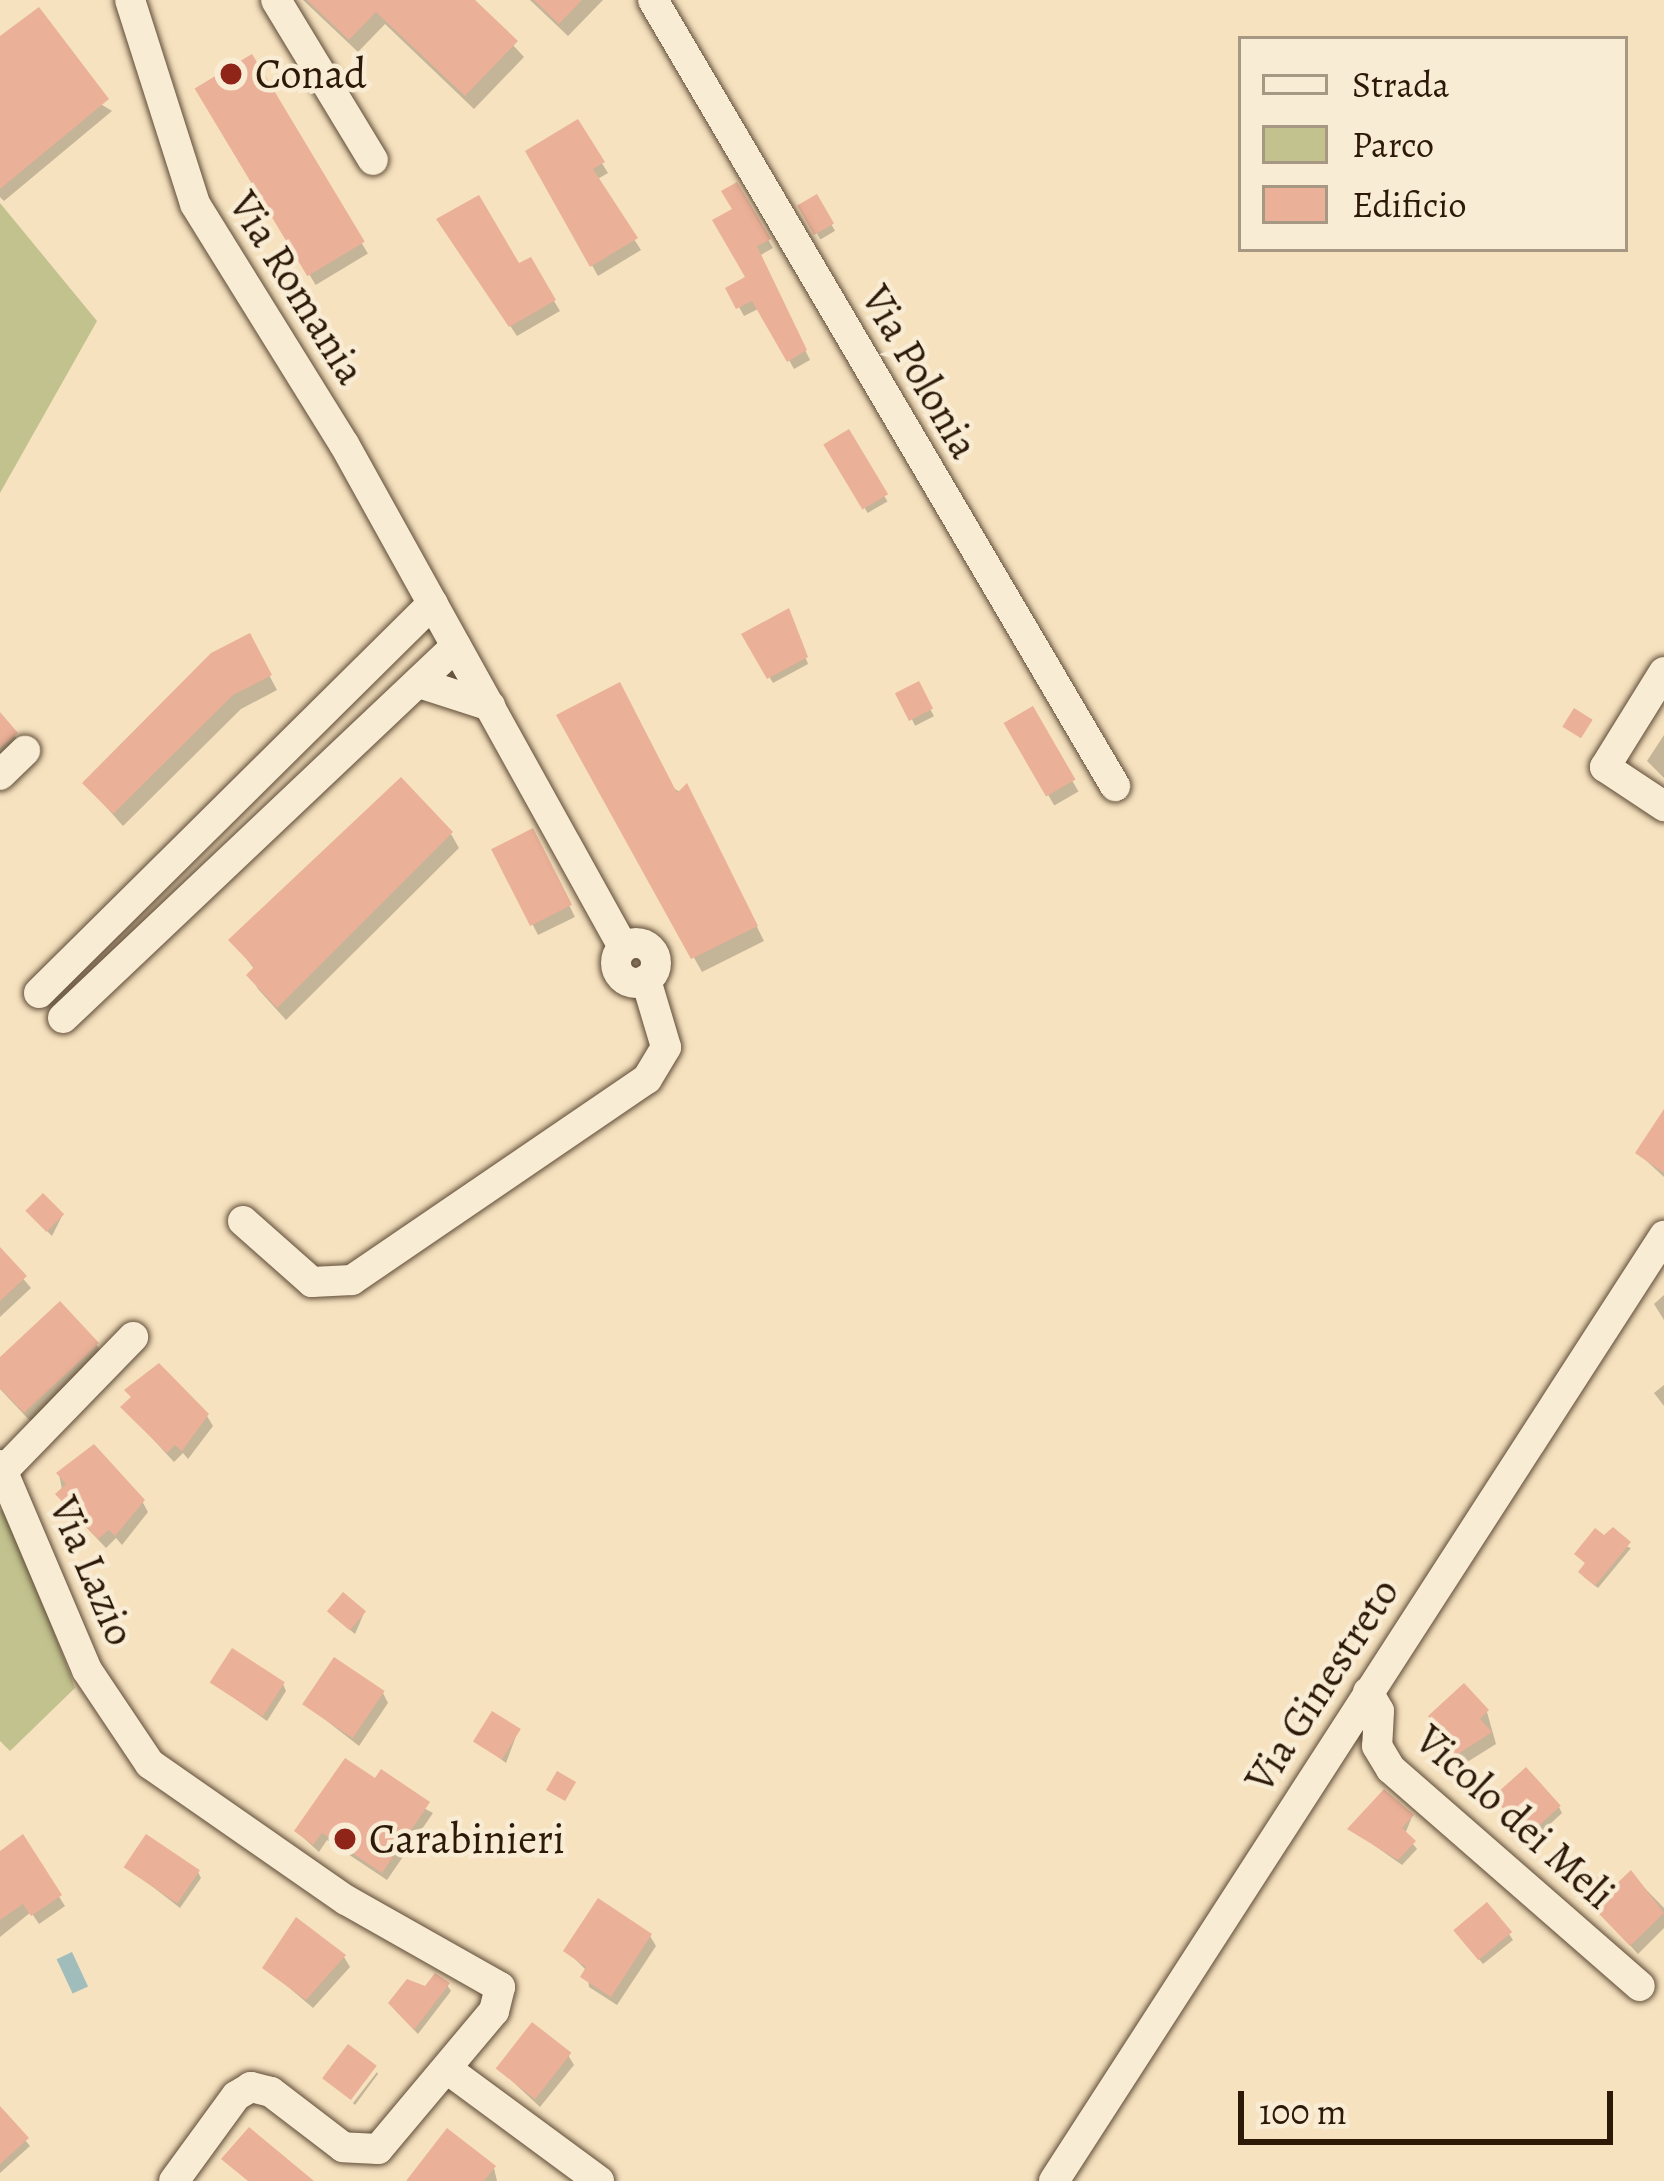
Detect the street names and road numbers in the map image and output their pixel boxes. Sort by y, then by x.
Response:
street label: Via Romania [218,182,376,394]
street label: Via Polonia [850,277,990,467]
street label: Via Lazio [38,1489,146,1653]
street label: Via Ginestreto [1234,1569,1410,1801]
street label: Vicolo dei Meli [1405,1714,1625,1920]

